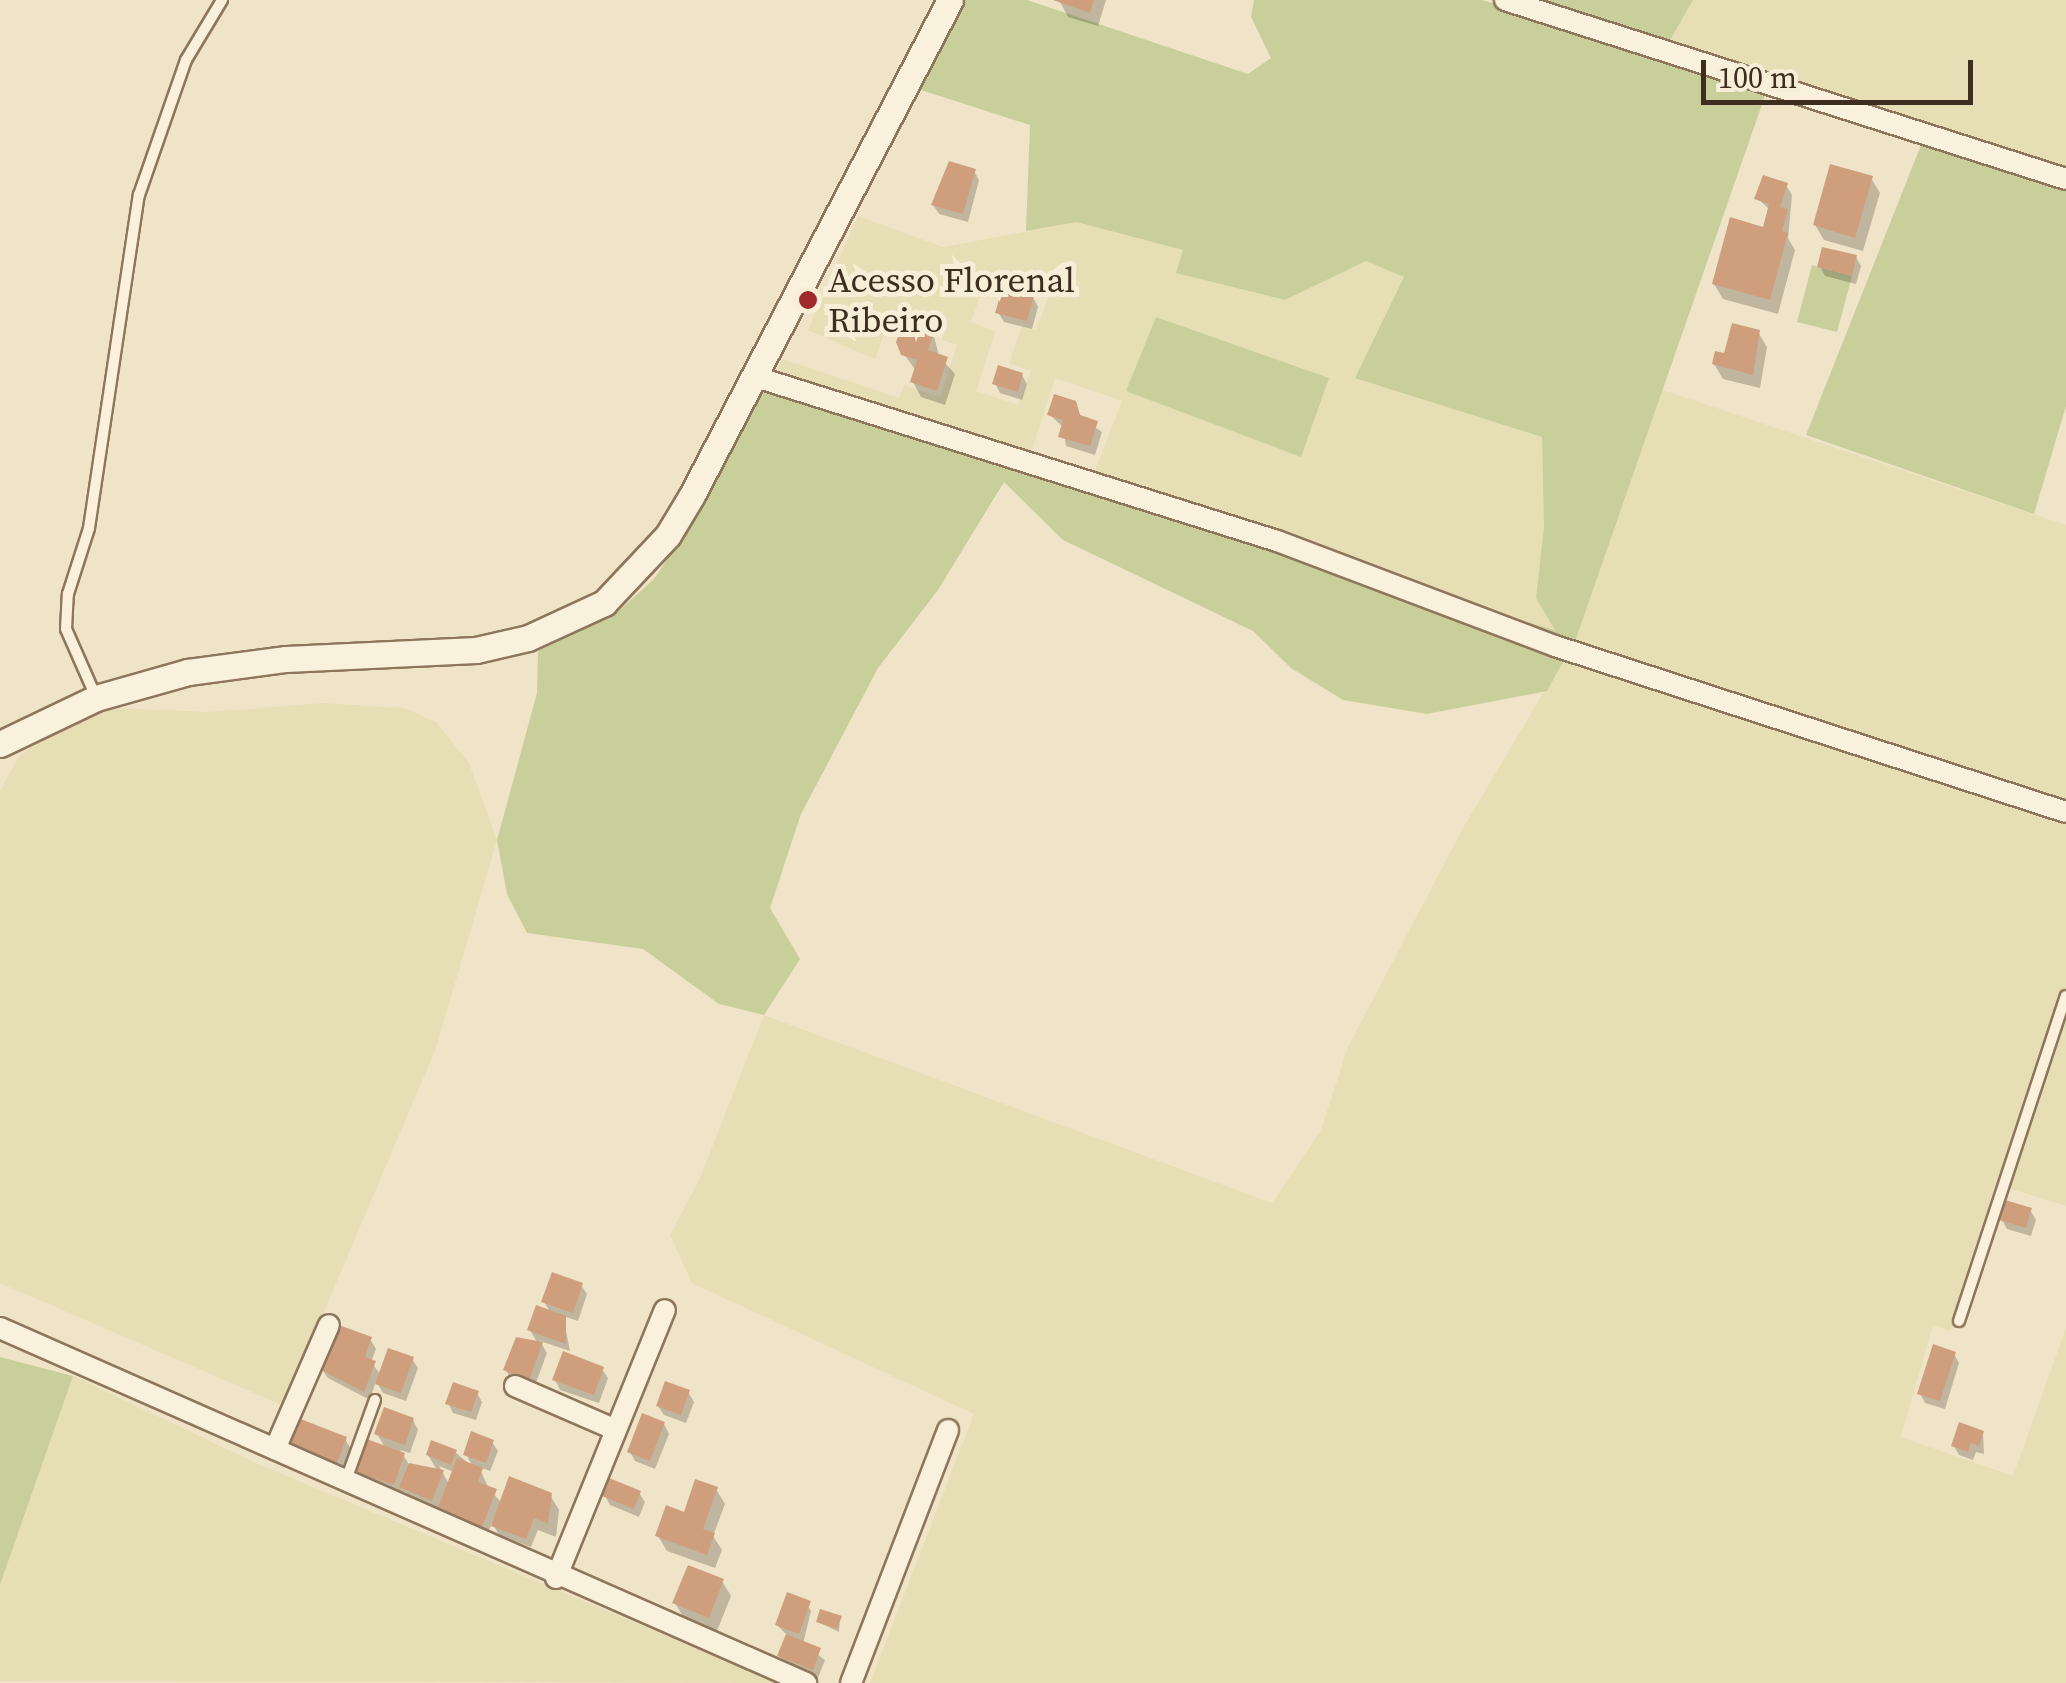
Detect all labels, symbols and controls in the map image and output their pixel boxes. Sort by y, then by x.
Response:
scale bar [1706,40,1978,102]
text: 100 m [1718,57,1797,98]
place label: Acesso Florenal Ribeiro [828,259,1075,341]
marker: Acesso Florenal Ribeiro [797,289,819,311]

